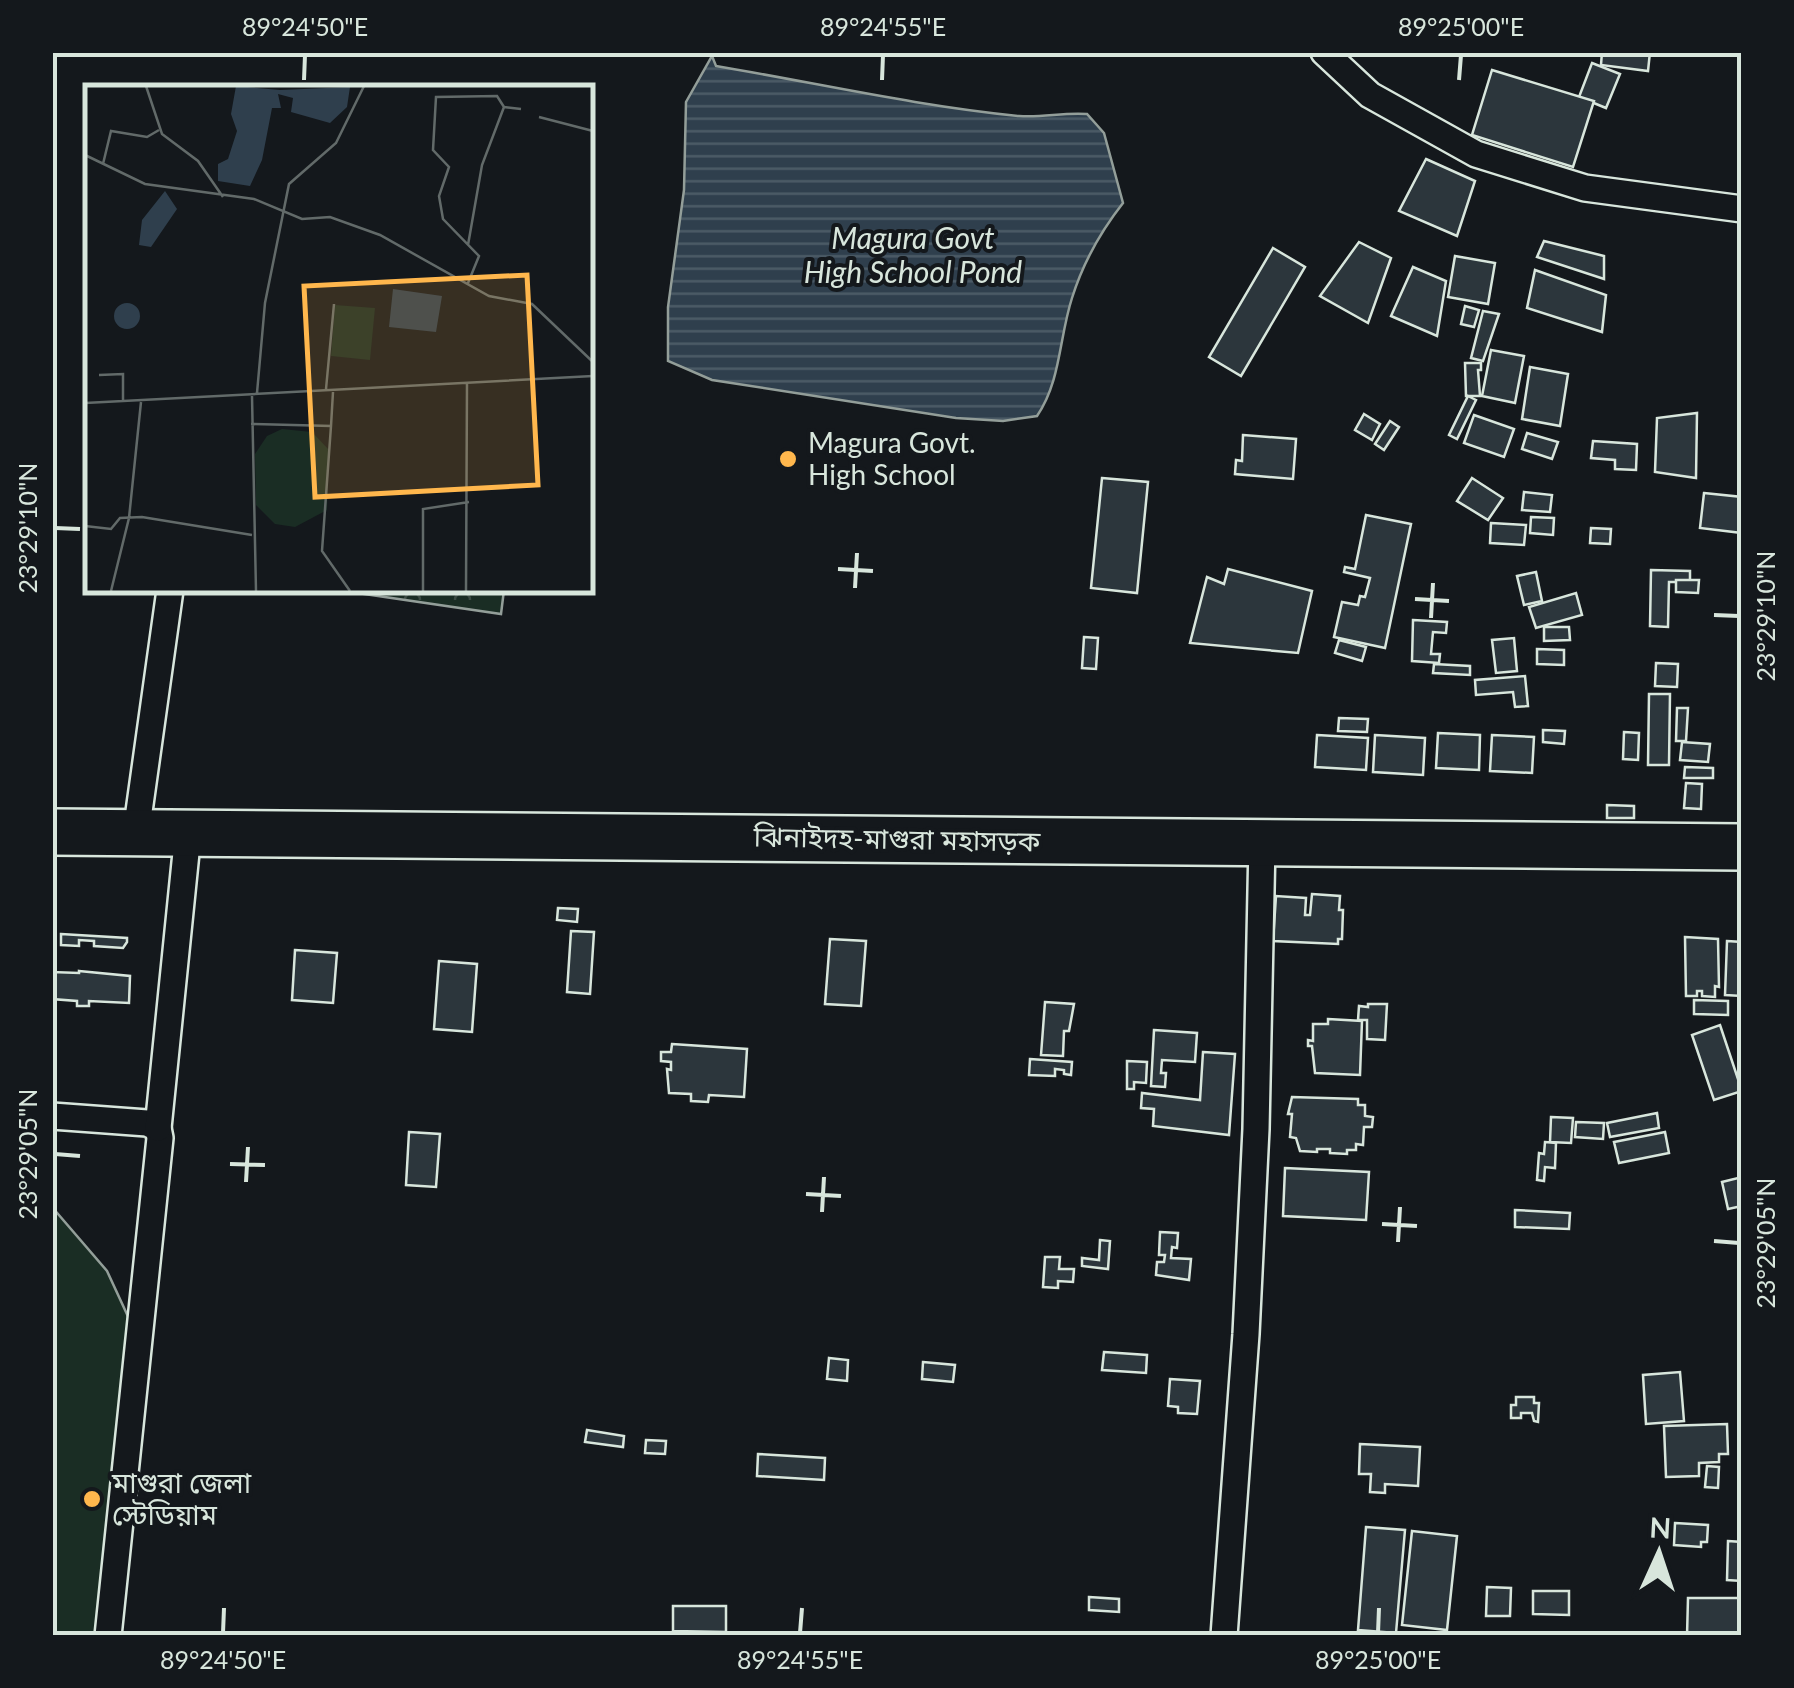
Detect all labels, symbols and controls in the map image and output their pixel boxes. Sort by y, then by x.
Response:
text: 89°24'50"E [242,11,368,41]
text: 89°24'55"E [820,11,946,41]
text: 89°25'00"E [1398,11,1524,41]
inset map [85,85,592,592]
water label: Magura Govt High School Pond [804,219,1022,289]
place label: Magura Govt. High School [808,425,976,491]
marker: Magura Govt. High School [777,448,799,470]
text: 23°29'10"N [12,463,42,593]
text: 23°29'10"N [1750,551,1780,681]
street label: ঝিনাইদহ-মাগুরা মহাসড়ক [753,818,1041,858]
text: 23°29'05"N [12,1089,42,1219]
text: 23°29'05"N [1750,1178,1780,1308]
place label: মাগুরা জেলা স্টেডিয়াম [111,1465,252,1531]
marker: মাগুরা জেলা স্টেডিয়াম [81,1488,103,1510]
north arrow [1609,1503,1709,1603]
text: N [1649,1509,1672,1545]
text: 89°24'50"E [160,1644,286,1674]
text: 89°24'55"E [737,1644,863,1674]
text: 89°25'00"E [1315,1644,1441,1674]

